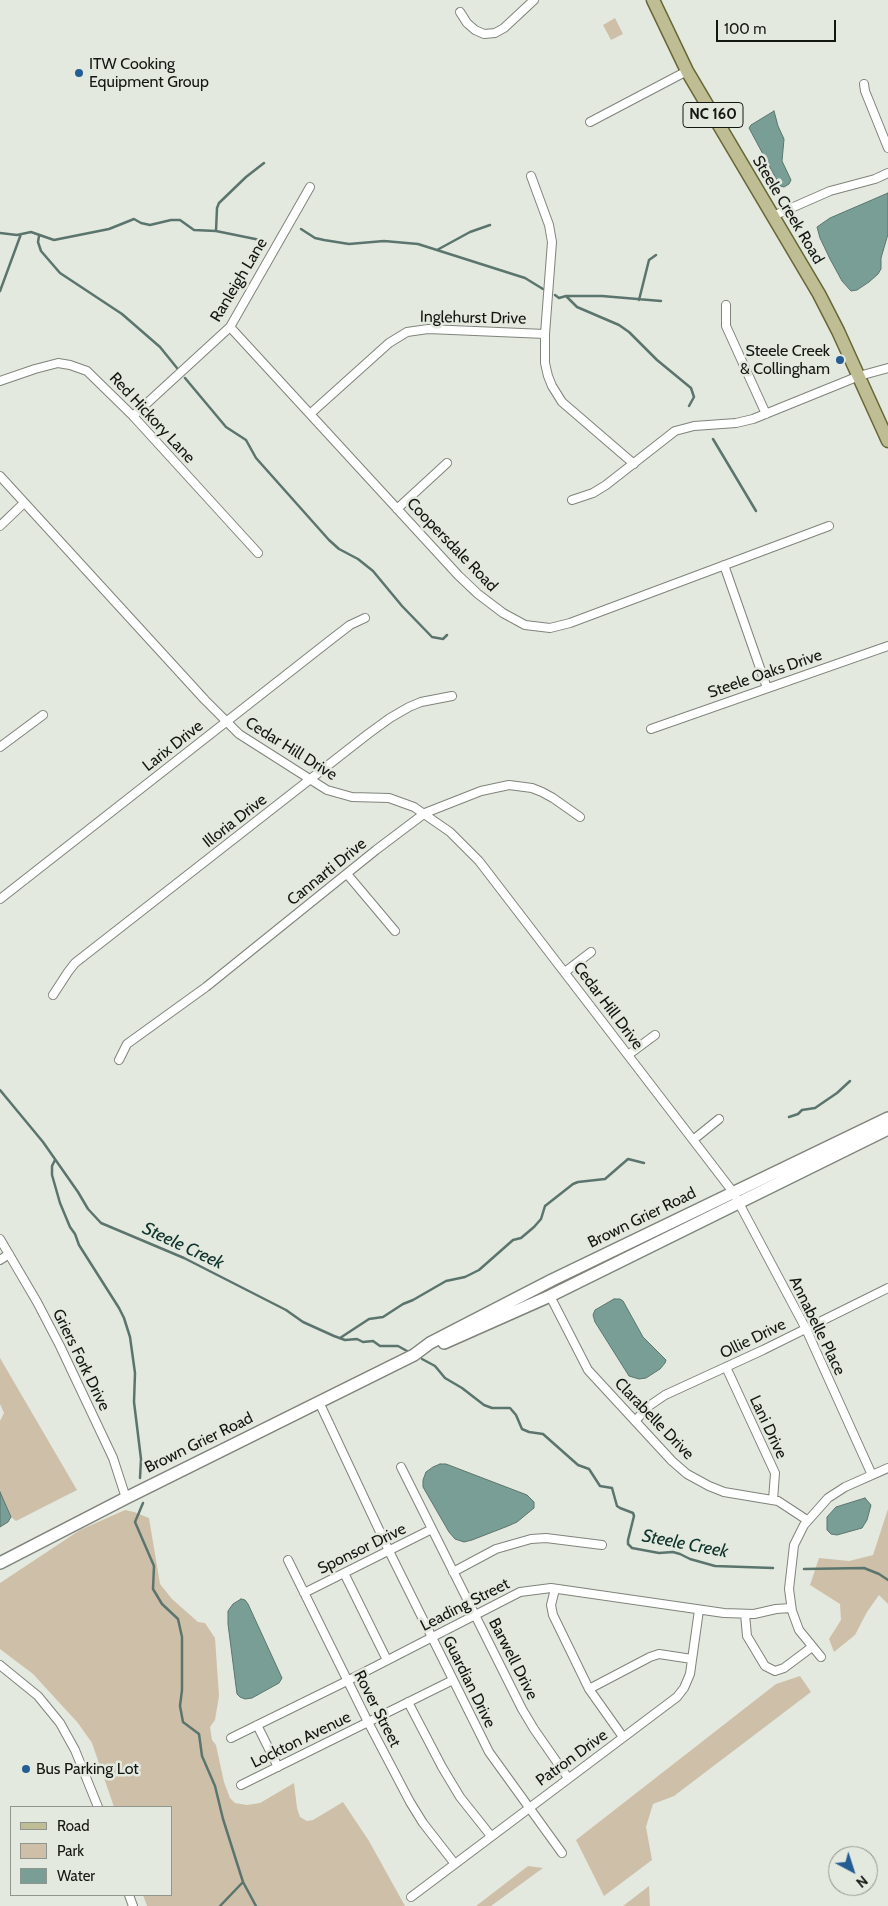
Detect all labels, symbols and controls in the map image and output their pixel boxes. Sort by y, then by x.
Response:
scale bar [718,10,838,42]
text: 100 m [724,20,766,38]
place label: ITW Cooking Equipment Group [89,54,209,92]
marker: ITW Cooking Equipment Group [73,67,85,79]
road number: NC 160 [683,102,743,128]
street label: Steele Creek Road [748,152,828,268]
street label: Ranleigh Lane [206,235,272,325]
street label: Inglehurst Drive [420,307,526,329]
place label: Steele Creek & Collingham [740,341,830,379]
marker: Steele Creek & Collingham [834,354,846,366]
street label: Red Hickory Lane [105,369,199,467]
street label: Coopersdale Road [402,494,502,596]
street label: Steele Oaks Drive [705,645,825,703]
street label: Cedar Hill Drive [242,713,340,785]
street label: Larix Drive [139,717,207,775]
street label: Illoria Drive [199,790,271,852]
street label: Cannarti Drive [283,834,371,910]
street label: Cedar Hill Drive [569,958,647,1054]
street label: Brown Grier Road [585,1184,699,1252]
water label: Steele Creek [139,1218,227,1274]
street label: Annabelle Place [785,1273,849,1379]
street label: Griers Fork Drive [48,1306,114,1414]
street label: Ollie Drive [717,1315,789,1363]
street label: Clarabelle Drive [610,1374,698,1464]
street label: Lani Drive [745,1392,791,1462]
street label: Brown Grier Road [142,1409,256,1477]
street label: Sponsor Drive [315,1519,409,1579]
water label: Steele Creek [640,1525,730,1563]
street label: Leading Street [417,1574,513,1636]
street label: Barwell Drive [484,1615,542,1703]
street label: Guardian Drive [438,1633,500,1731]
street label: Rover Street [349,1667,405,1751]
street label: Lockton Avenue [248,1708,354,1772]
street label: Patron Drive [532,1726,612,1790]
place label: Bus Parking Lot [36,1759,139,1779]
marker: Bus Parking Lot [20,1763,32,1775]
legend [10,1806,172,1896]
text: Road [57,1817,90,1835]
text: Park [57,1842,84,1860]
north arrow [828,1846,878,1896]
text: Water [57,1867,95,1885]
text: N [852,1872,872,1892]

